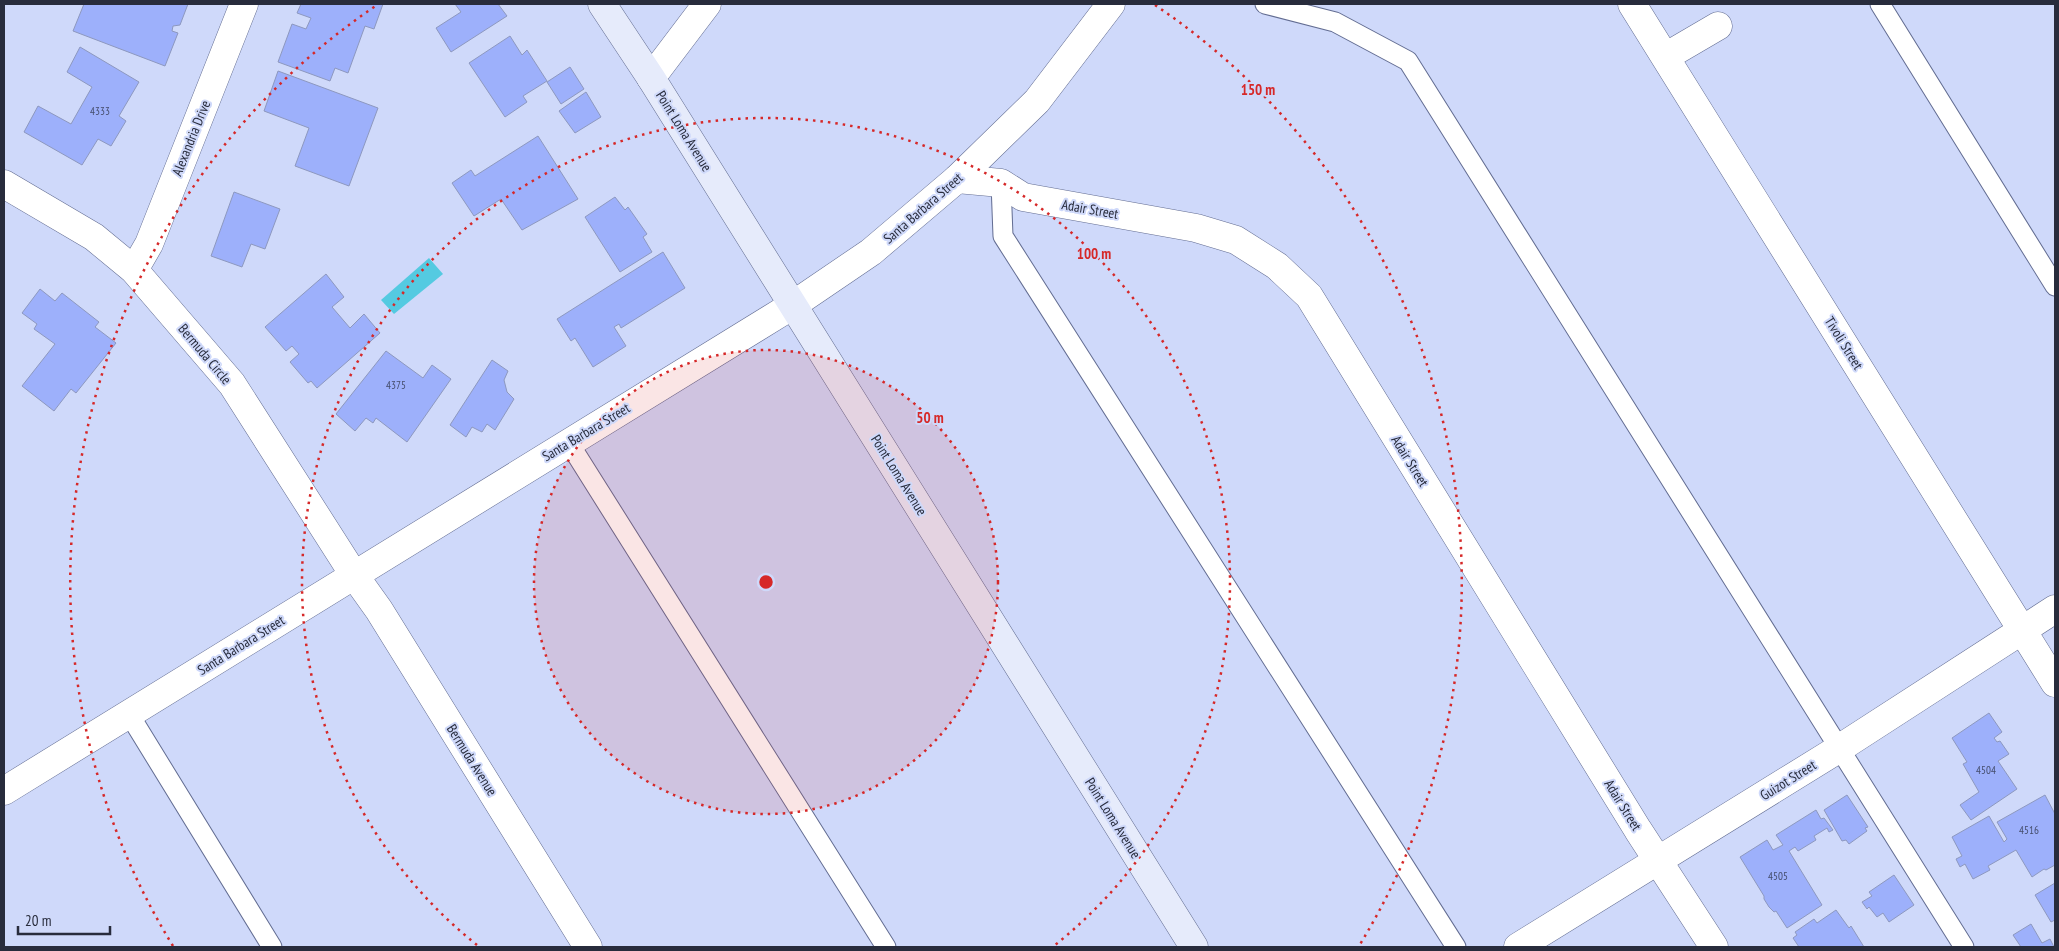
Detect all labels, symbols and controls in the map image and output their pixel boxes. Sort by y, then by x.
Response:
text: 150 m [1241,80,1275,99]
street label: Point Loma Avenue [652,87,716,175]
street label: Alexandria Drive [168,97,214,178]
house number: 4333 [90,104,110,118]
street label: Santa Barbara Street [880,169,966,247]
street label: Adair Street [1060,195,1120,223]
text: 100 m [1077,244,1111,263]
street label: Tivoli Street [1821,313,1867,373]
street label: Bermuda Circle [175,320,236,388]
house number: 4375 [386,378,406,392]
street label: Santa Barbara Street [539,399,633,465]
text: 50 m [916,408,944,427]
street label: Point Loma Avenue [867,431,931,519]
street label: Adair Street [1387,432,1433,490]
centre of rings [757,573,775,591]
street label: Santa Barbara Street [194,611,288,679]
street label: Bermuda Avenue [443,721,501,799]
street label: Guizot Street [1757,756,1819,804]
house number: 4504 [1976,763,1996,777]
street label: Point Loma Avenue [1081,774,1145,862]
street label: Adair Street [1600,776,1646,834]
house number: 4516 [2019,823,2039,837]
house number: 4505 [1768,869,1788,883]
scale bar [18,904,110,936]
text: 20 m [25,911,51,930]

